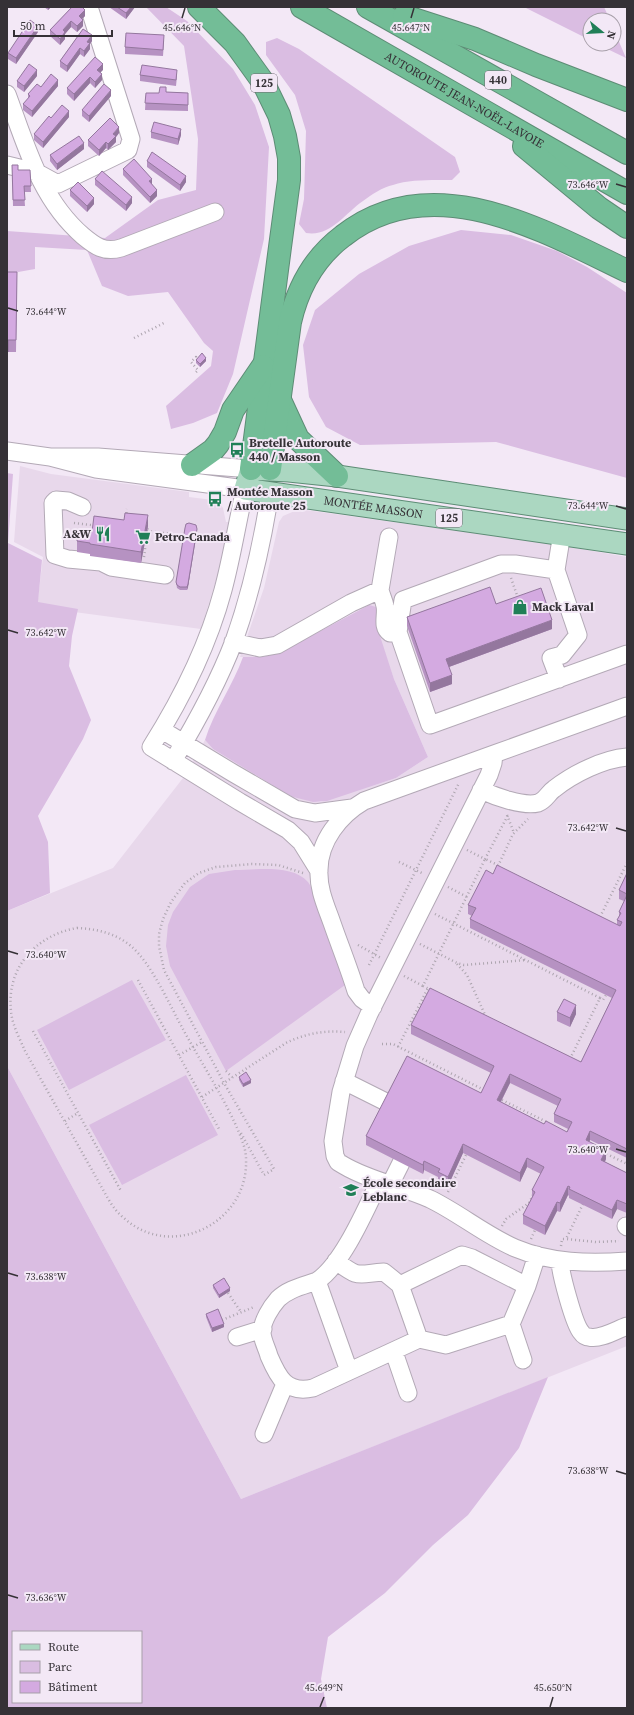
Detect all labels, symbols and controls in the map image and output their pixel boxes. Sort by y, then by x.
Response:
scale bar [14,12,112,38]
north arrow [582,12,622,52]
text: 50 m [20,18,46,34]
text: 45.646°N [163,21,201,34]
text: 45.647°N [392,21,430,34]
text: N [603,29,619,41]
street label: AUTOROUTE JEAN-NOËL-LAVOIE [382,48,547,152]
road number: 440 [485,71,511,89]
road number: 125 [251,74,277,92]
text: 73.646°W [568,178,609,191]
text: 73.644°W [26,305,67,318]
place label: Bretelle Autoroute 440 / Masson [249,435,351,465]
bus stop icon: Bretelle Autoroute 440 / Masson [228,441,246,459]
place label: Montée Masson / Autoroute 25 [227,484,313,514]
bus stop icon: Montée Masson / Autoroute 25 [206,490,224,508]
street label: MONTÉE MASSON [323,492,424,523]
text: 73.644°W [568,499,609,512]
road number: 125 [436,509,462,527]
restaurant icon: A&W [94,525,112,543]
place label: A&W [63,526,91,542]
supermarket icon: Petro-Canada [134,528,152,546]
place label: Petro-Canada [155,529,231,545]
shop icon: Mack Laval [511,598,529,616]
place label: Mack Laval [532,599,594,615]
text: 73.642°W [26,626,67,639]
text: 73.642°W [568,821,609,834]
text: 73.640°W [26,948,67,961]
text: 73.640°W [568,1143,609,1156]
place label: École secondaire Leblanc [363,1175,456,1205]
school or university icon: École secondaire Leblanc [342,1181,360,1199]
text: 73.638°W [26,1270,67,1283]
text: 73.638°W [568,1464,609,1477]
text: 73.636°W [26,1591,67,1604]
legend [12,1631,142,1703]
text: Route [48,1639,79,1655]
text: Parc [48,1659,72,1675]
text: Bâtiment [48,1679,97,1695]
text: 45.649°N [305,1681,343,1694]
text: 45.650°N [534,1681,572,1694]

